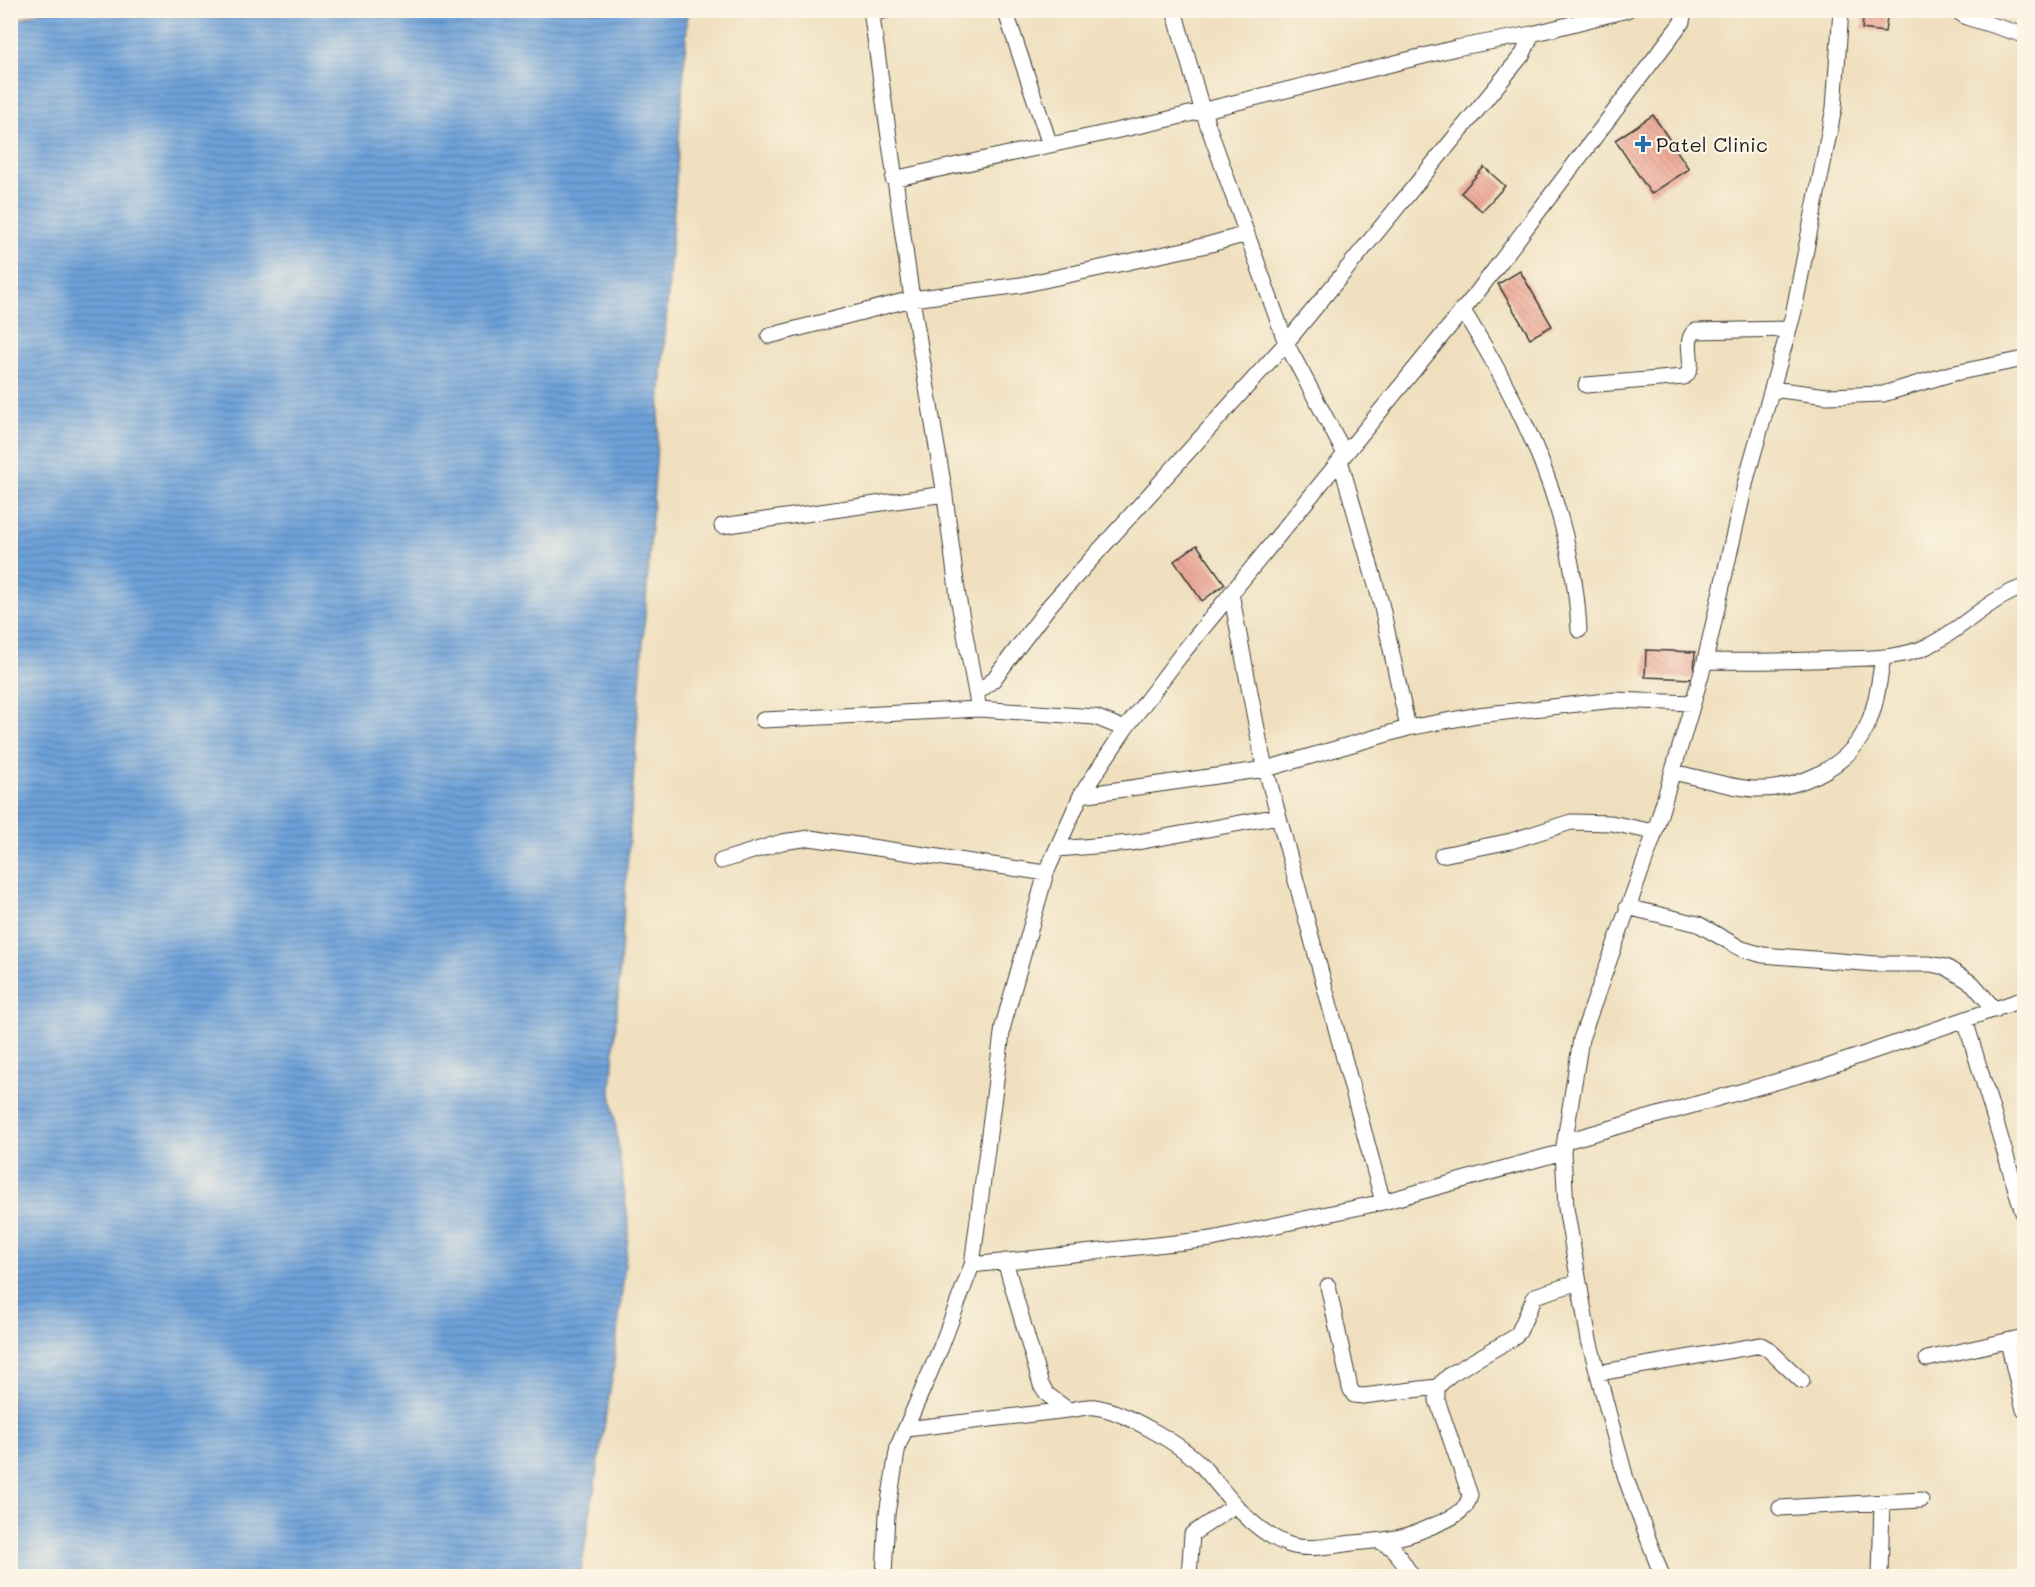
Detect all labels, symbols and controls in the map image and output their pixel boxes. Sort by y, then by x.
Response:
place label: Patel Clinic [1656,131,1768,157]
marker: Patel Clinic [1634,135,1652,153]

